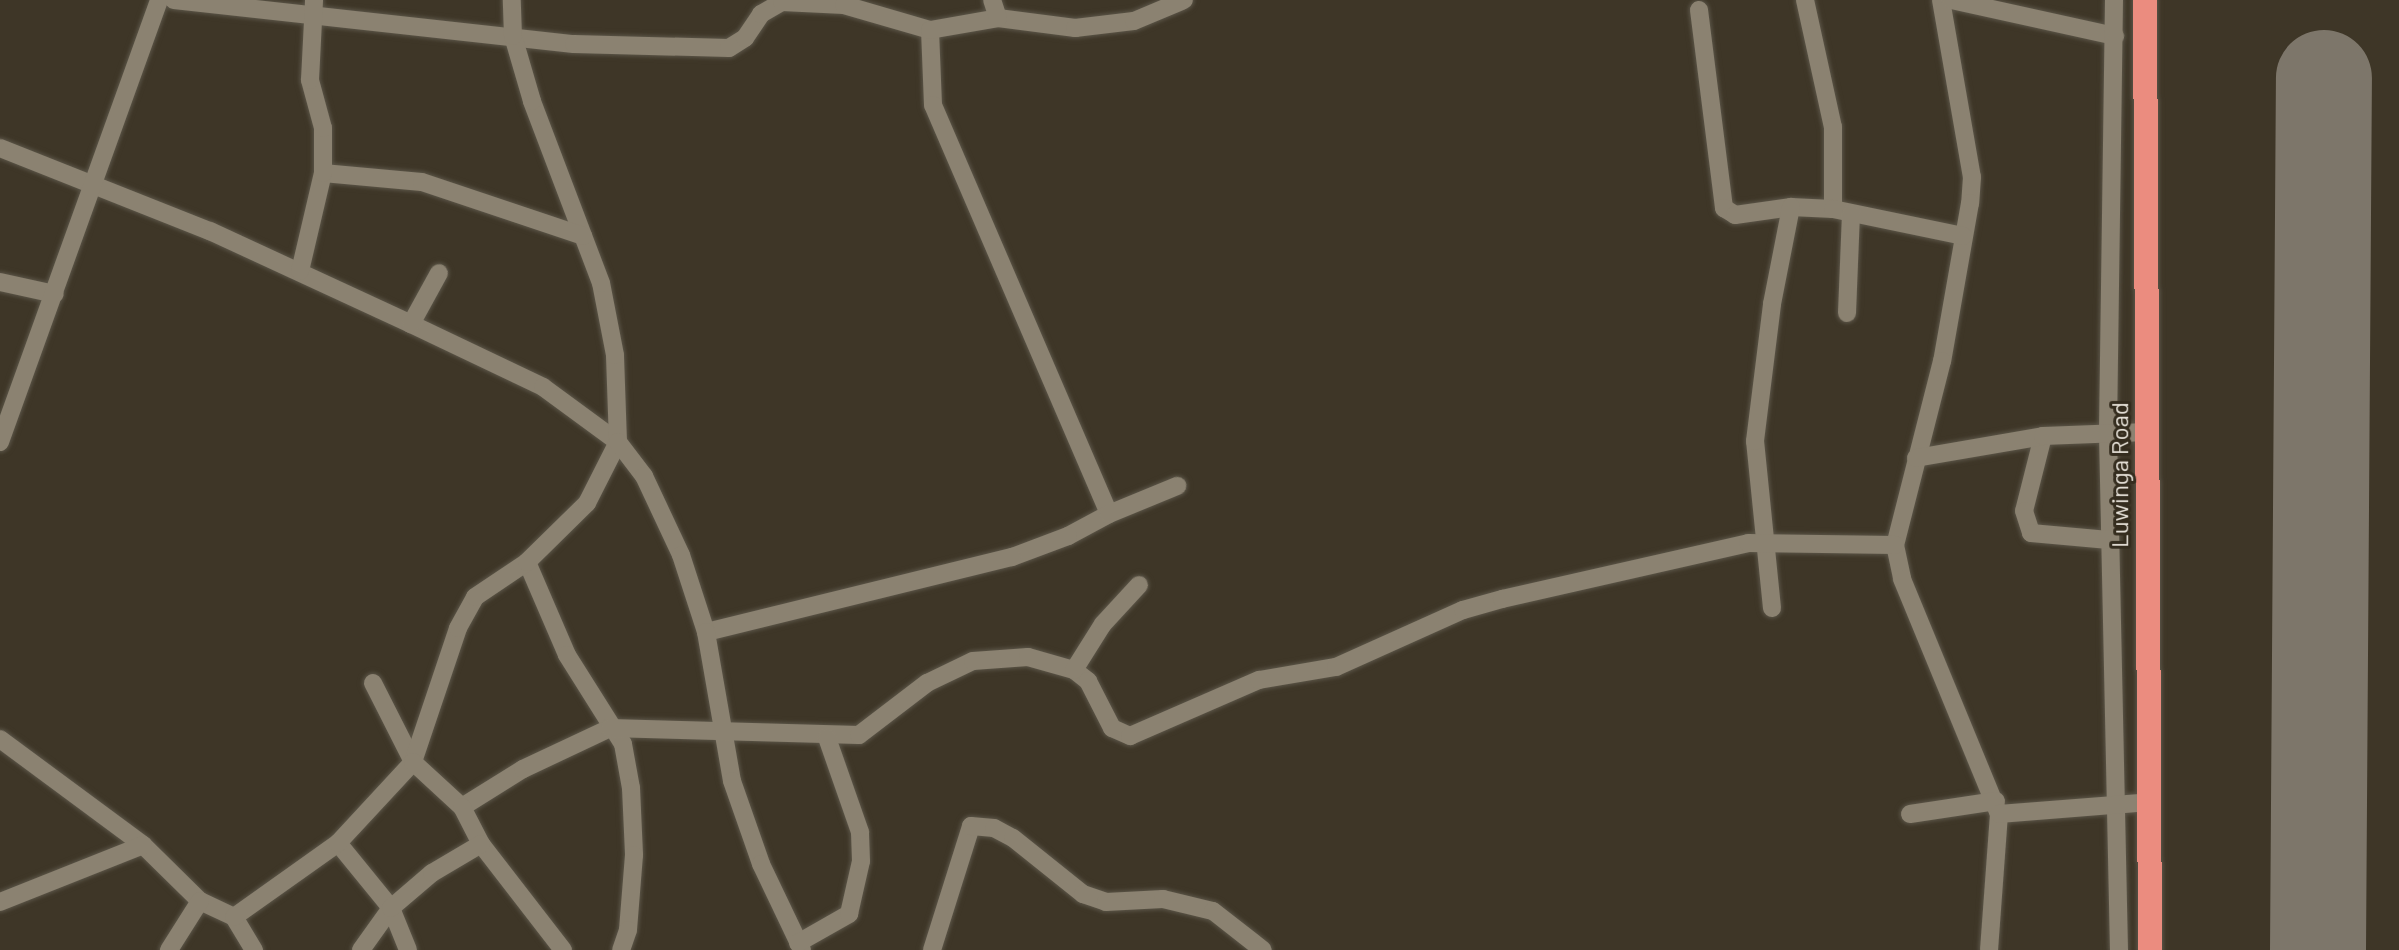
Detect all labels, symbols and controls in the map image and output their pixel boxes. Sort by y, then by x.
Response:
street label: Luwinga Road [2105,402,2133,548]

